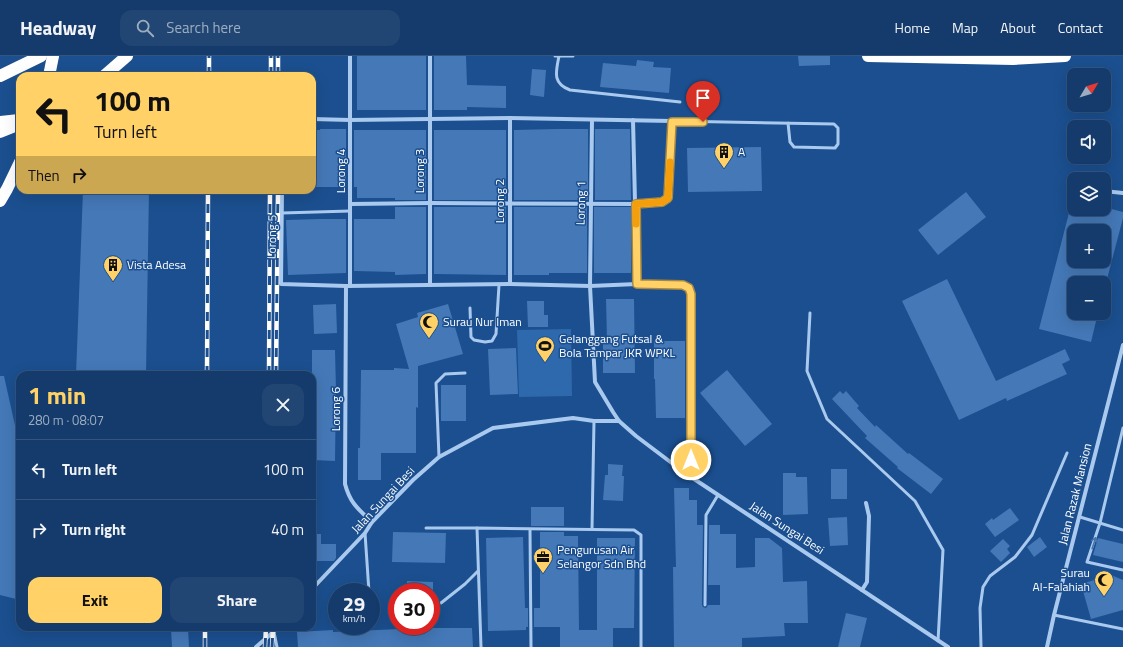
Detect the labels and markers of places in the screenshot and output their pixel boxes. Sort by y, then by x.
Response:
pin [686,81,720,122]
building icon: A [713,141,735,169]
place label: A [738,142,745,161]
building icon: Vista Adesa [102,254,124,282]
place label: Vista Adesa [127,255,186,274]
mosque icon: Surau Nur Iman [418,311,440,339]
place label: Surau Nur Iman [443,312,522,331]
place label: Gelanggang Futsal & Bola Tampar JKR WPKL [559,329,675,362]
sports icon: Gelanggang Futsal & Bola Tampar JKR WPKL [534,335,556,363]
place label: Pengurusan Air Selangor Sdn Bhd [557,540,646,573]
office icon: Pengurusan Air Selangor Sdn Bhd [532,546,554,574]
place label: Surau Al-Falahiah [1033,563,1090,596]
mosque icon: Surau Al-Falahiah [1093,569,1115,597]

